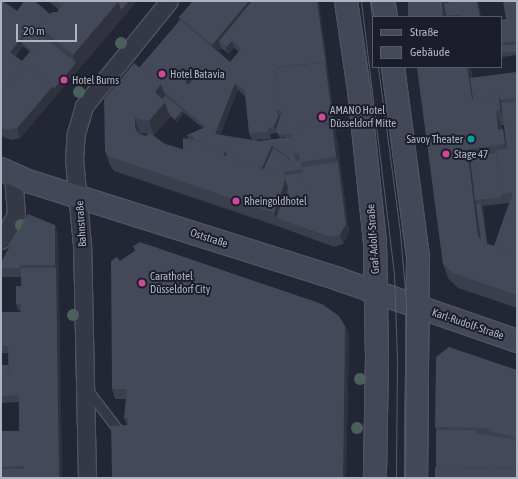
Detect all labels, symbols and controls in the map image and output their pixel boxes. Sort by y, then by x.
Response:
scale bar [18,16,79,42]
legend [372,16,502,68]
text: 20 m [23,24,45,38]
text: Straße [410,25,438,39]
text: Gebäude [410,45,450,59]
place label: Hotel Batavia [170,67,225,81]
marker: Hotel Batavia [157,69,167,79]
place label: Hotel Burns [72,73,119,87]
marker: Hotel Burns [59,75,69,85]
place label: AMANO Hotel Düsseldorf Mitte [330,104,396,130]
marker: AMANO Hotel Düsseldorf Mitte [317,112,327,122]
place label: Savoy Theater [406,132,463,146]
marker: Savoy Theater [466,134,476,144]
place label: Stage 47 [454,147,488,161]
marker: Stage 47 [441,149,451,159]
place label: Rheingoldhotel [244,194,307,208]
marker: Rheingoldhotel [231,196,241,206]
street label: Bahnstraße [73,200,89,248]
street label: Graf-Adolf-Straße [364,203,382,275]
street label: Oststraße [188,226,230,250]
place label: Carathotel Düsseldorf City [150,270,210,296]
marker: Carathotel Düsseldorf City [137,278,147,288]
street label: Karl-Rudolf-Straße [430,306,506,342]

